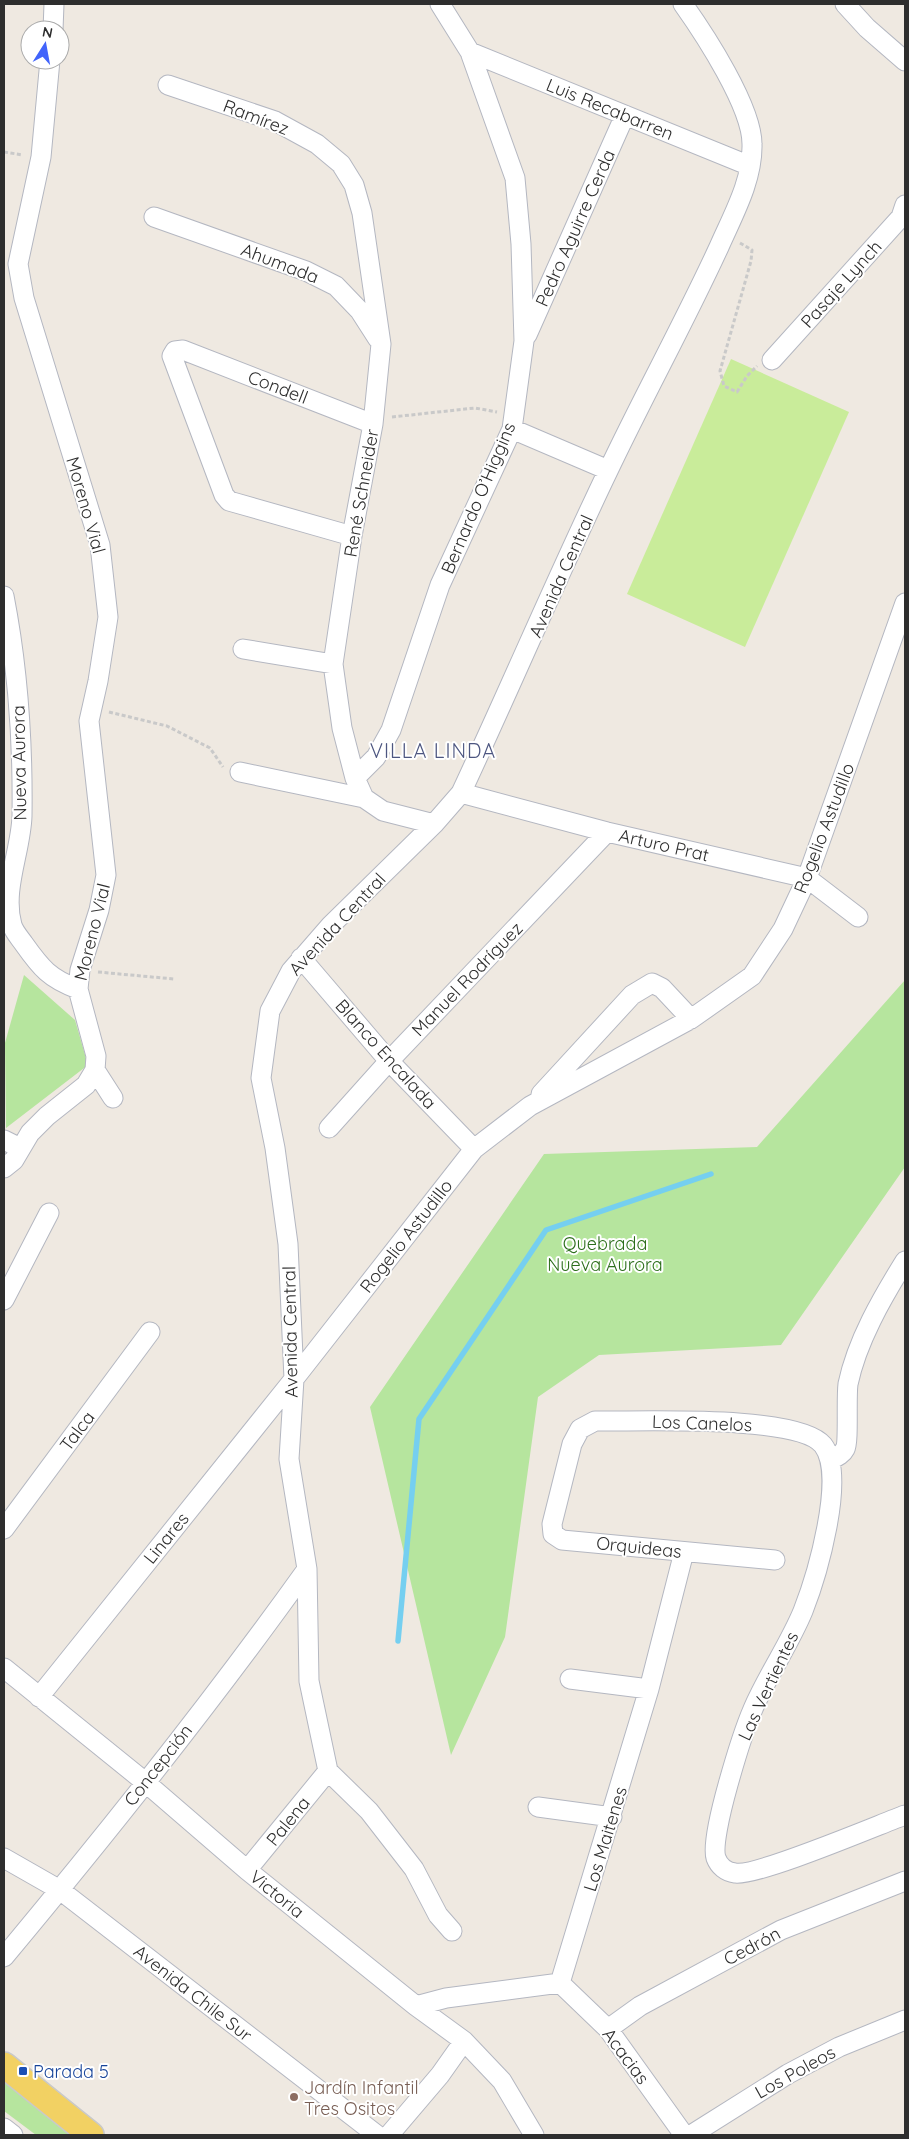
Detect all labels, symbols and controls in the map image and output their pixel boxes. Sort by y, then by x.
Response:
north arrow [20,20,70,70]
text: N [41,22,54,42]
street label: Luis Recabarren [543,73,677,145]
street label: Ramírez [220,94,292,140]
street label: Pedro Aguirre Cerda [530,146,620,310]
street label: Pasaje Lynch [796,235,886,333]
street label: Ahumada [238,238,322,288]
street label: Condell [245,365,311,409]
street label: Bernardo O’Higgins [436,419,520,577]
street label: René Schneider [338,427,384,559]
street label: Moreno Vial [61,454,111,556]
street label: Avenida Central [524,511,598,641]
street label: Nueva Aurora [6,705,32,821]
district label: VILLA LINDA [370,738,496,763]
street label: Rogelio Astudillo [789,760,859,896]
street label: Arturo Prat [617,823,711,867]
street label: Avenida Central [284,868,390,980]
street label: Moreno Vial [69,881,115,983]
street label: Manuel Rodríguez [407,917,527,1041]
street label: Blanco Encalada [331,994,441,1114]
street label: Rogelio Astudillo [355,1175,457,1297]
park label: Quebrada Nueva Aurora [547,1232,663,1276]
street label: Avenida Central [277,1266,303,1398]
street label: Talca [55,1406,99,1456]
street label: Los Canelos [651,1410,753,1436]
street label: Linares [138,1507,194,1569]
street label: Orquideas [595,1531,683,1563]
street label: Las Vertientes [733,1628,803,1744]
street label: Concepción [119,1719,197,1811]
street label: Los Maitenes [578,1784,632,1894]
street label: Palena [261,1792,315,1850]
street label: Victoria [245,1865,309,1923]
street label: Cedrón [720,1922,784,1970]
street label: Avenida Chile Sur [129,1940,257,2046]
street label: Acacias [597,2023,655,2089]
street label: Los Poleos [751,2040,839,2104]
place label: Parada 5 [33,2060,109,2083]
marker: Parada 5 [17,2065,29,2077]
place label: Jardín Infantil Tres Ositos [304,2076,419,2120]
marker: Jardín Infantil Tres Ositos [288,2091,300,2103]

